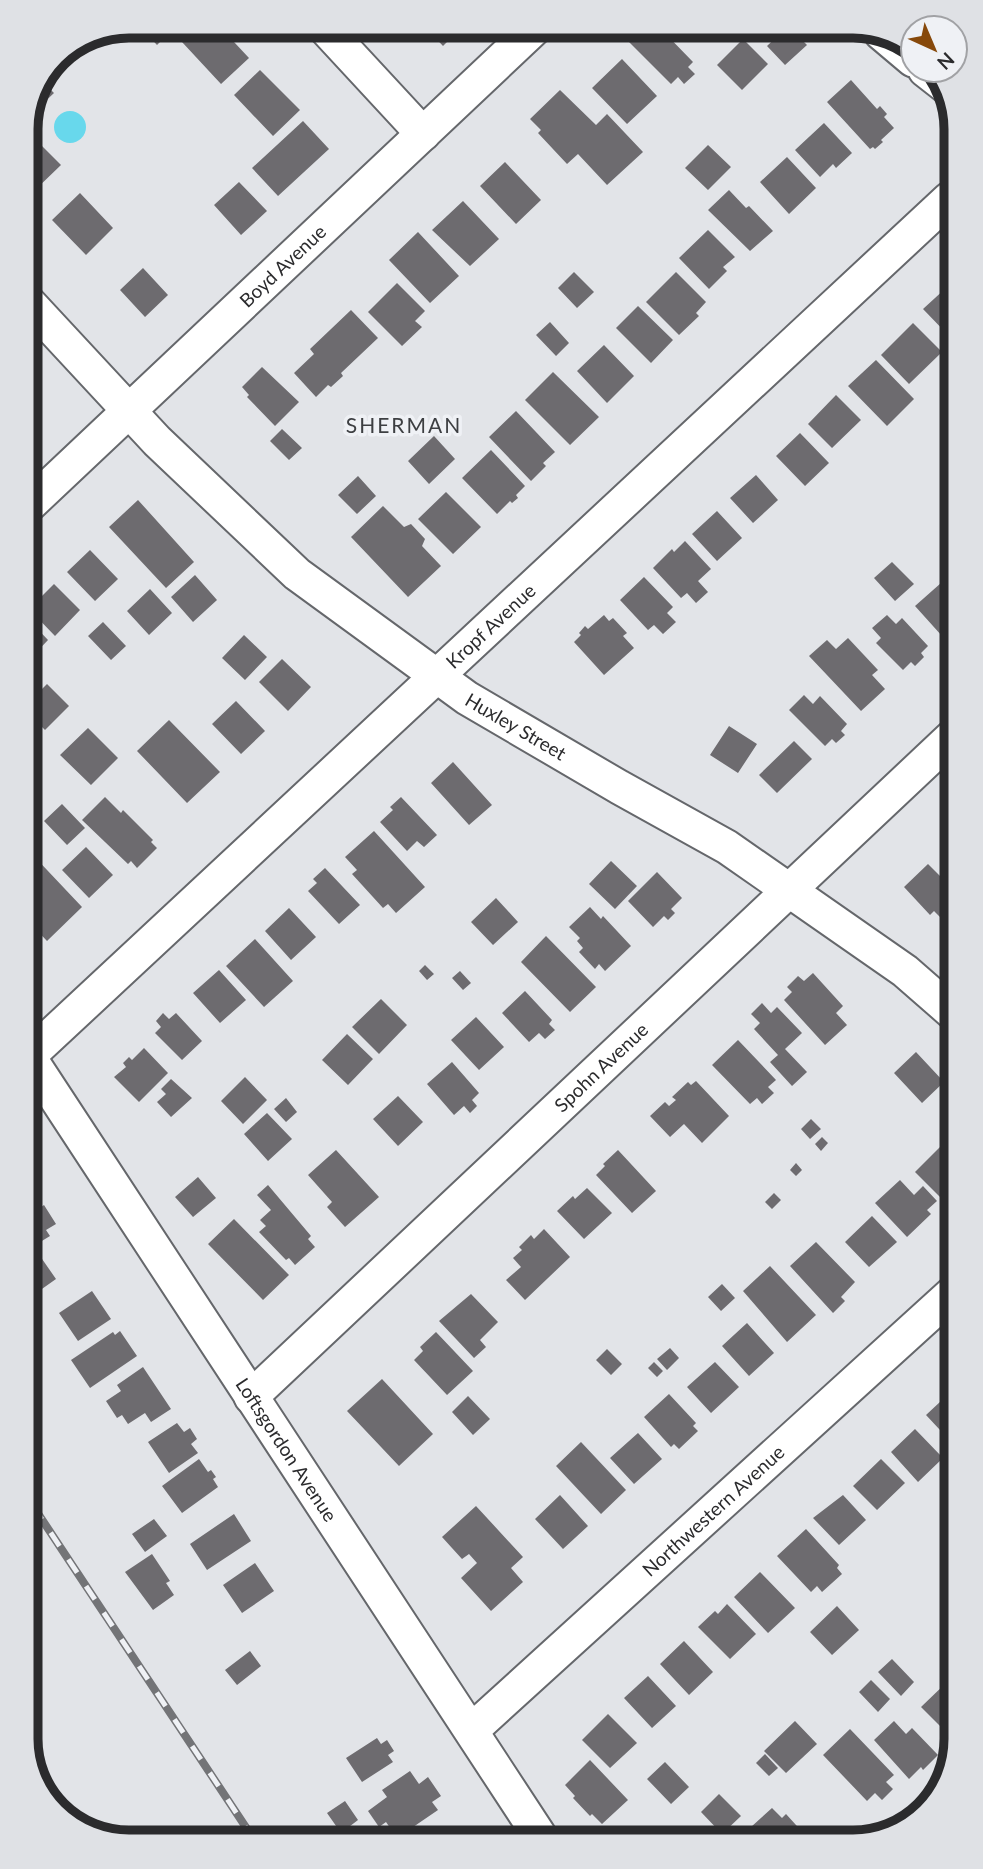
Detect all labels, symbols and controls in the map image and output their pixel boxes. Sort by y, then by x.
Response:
north arrow [899,14,969,84]
text: N [933,48,959,75]
street label: Boyd Avenue [234,219,330,312]
district label: SHERMAN [346,412,462,437]
street label: Kropf Avenue [441,578,540,673]
street label: Huxley Street [461,688,571,765]
street label: Spohn Avenue [549,1017,652,1116]
street label: Loftsgordon Avenue [231,1373,342,1526]
street label: Northwestern Avenue [637,1440,789,1581]

